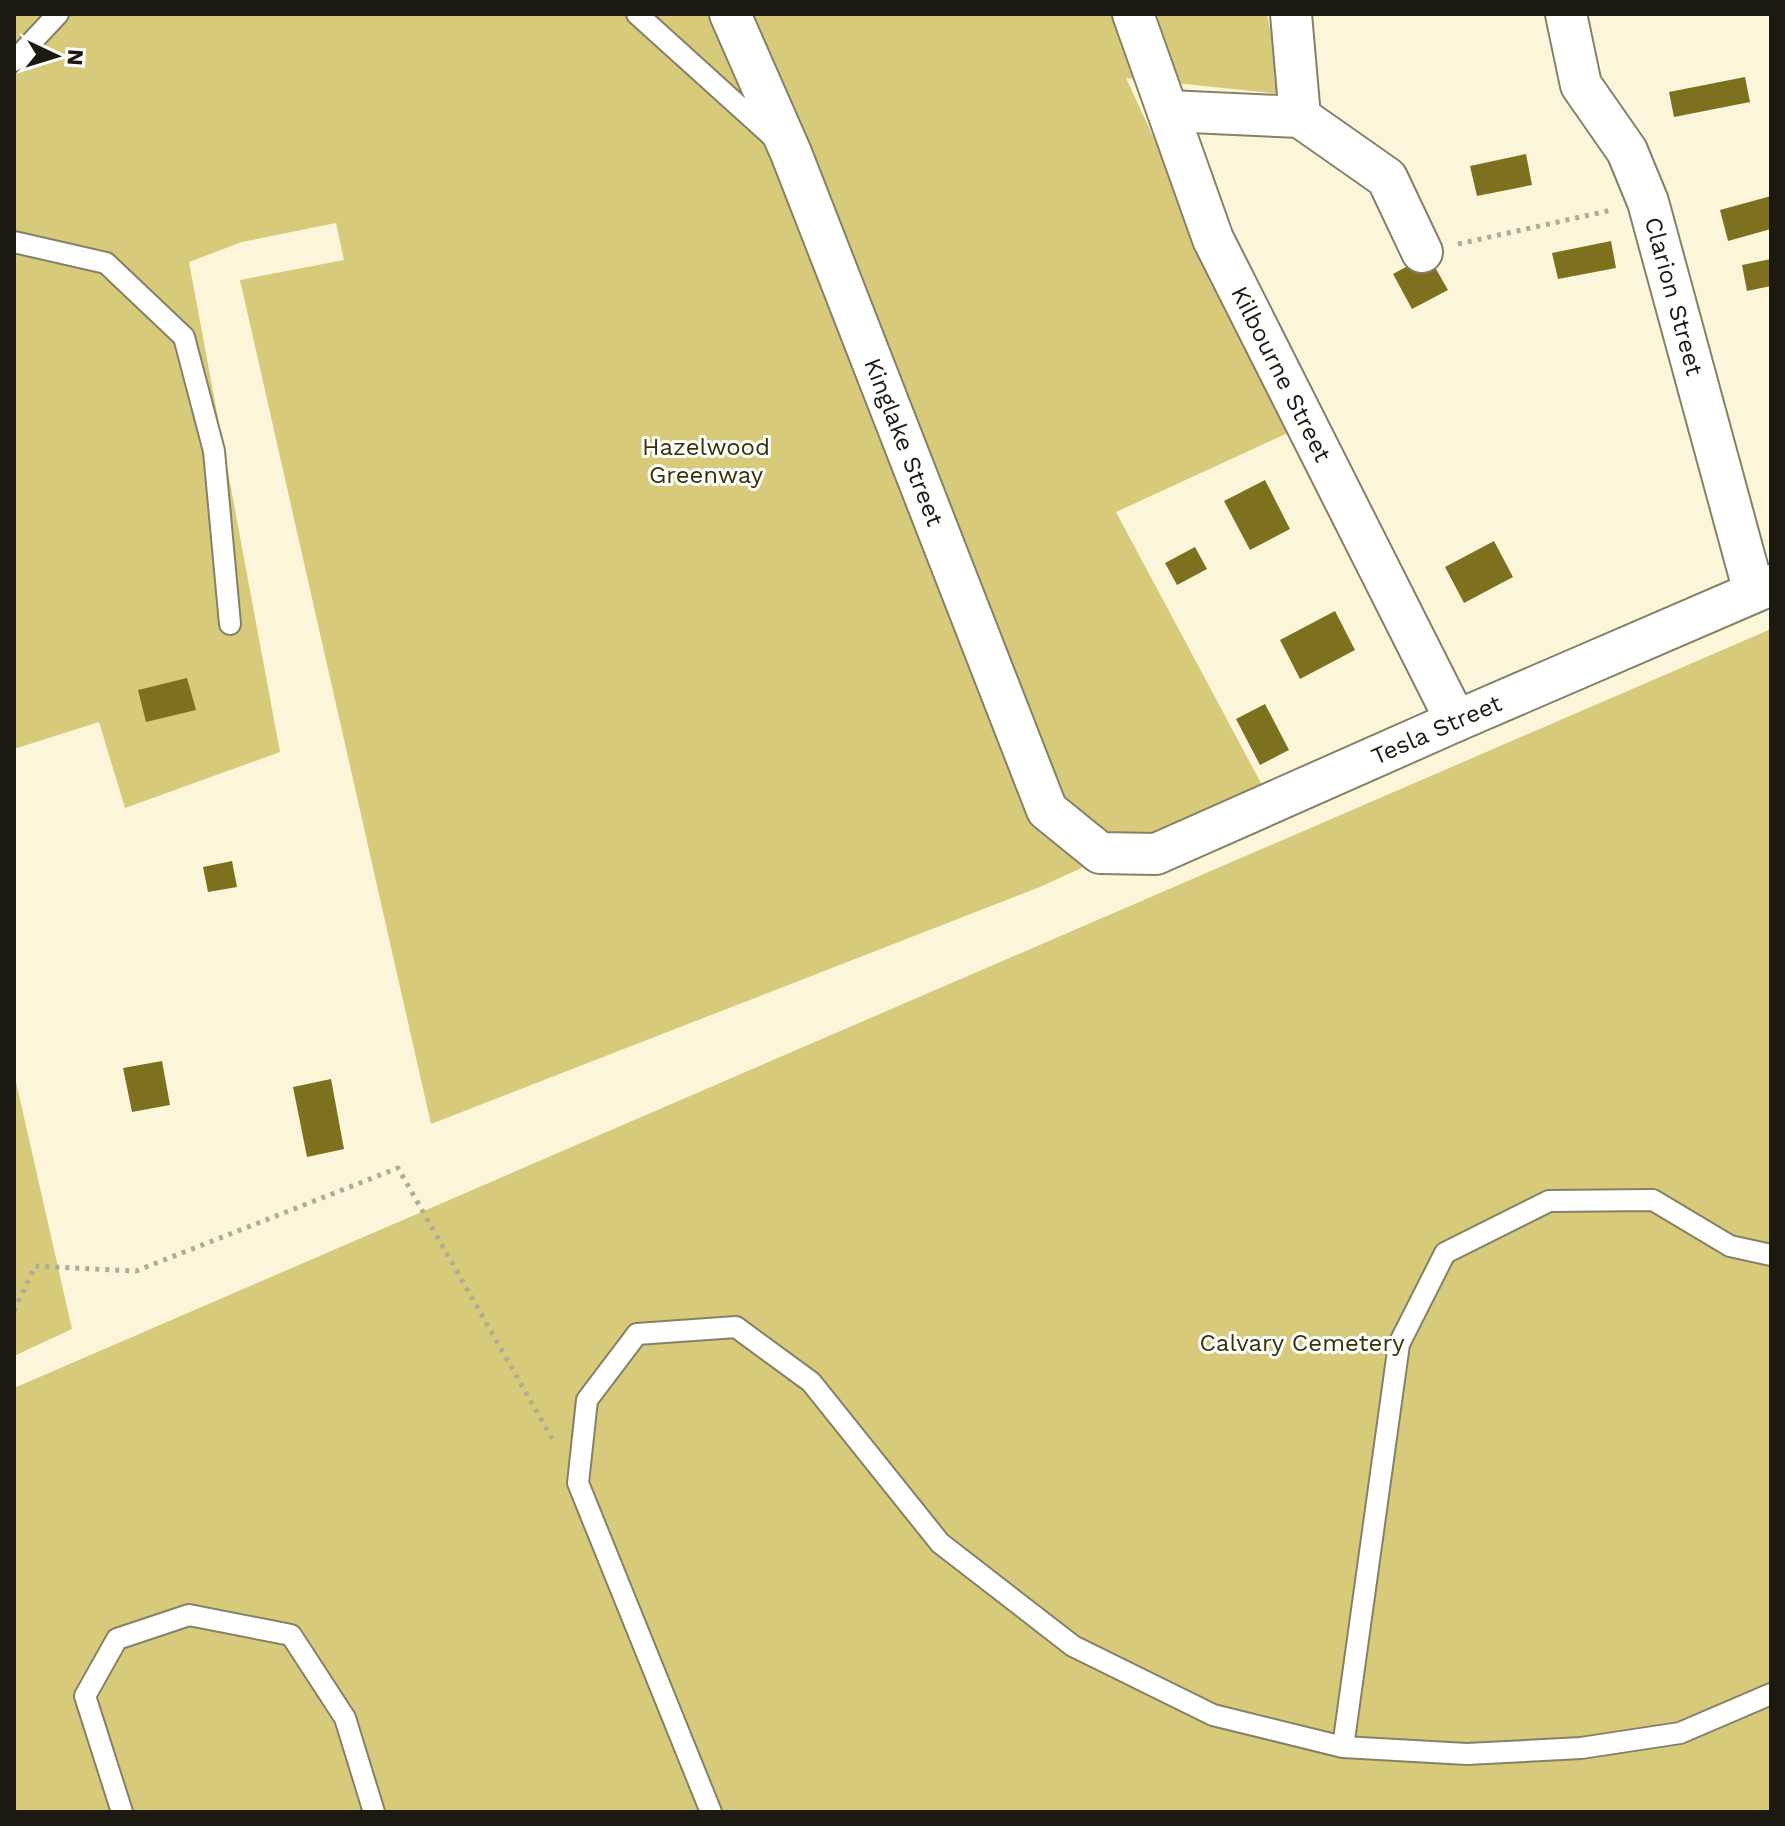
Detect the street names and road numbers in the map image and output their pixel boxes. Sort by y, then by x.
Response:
street label: Clarion Street [1639,214,1709,379]
street label: Kilbourne Street [1225,282,1337,466]
street label: Kinglake Street [858,354,949,530]
street label: Tesla Street [1367,689,1506,771]

